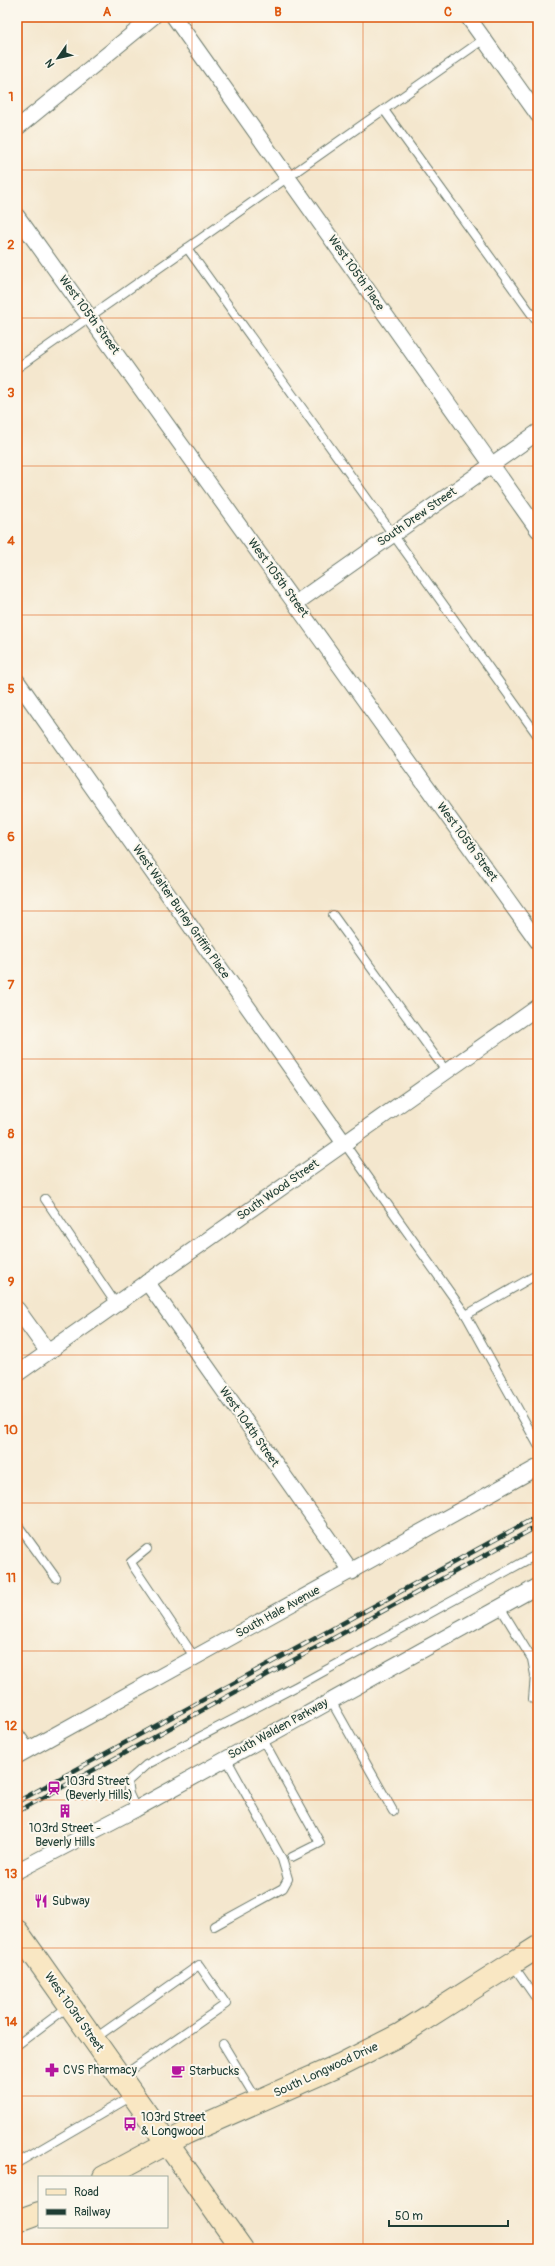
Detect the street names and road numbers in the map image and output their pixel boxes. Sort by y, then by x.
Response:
street label: West 105th Place [324,232,388,314]
street label: West 105th Street [55,273,123,358]
street label: South Drew Street [374,484,460,550]
street label: West 105th Street [244,536,312,621]
street label: West 105th Street [433,800,501,885]
street label: West Walter Burley Griffin Place [129,842,233,982]
street label: South Wood Street [234,1156,322,1224]
street label: West 104th Street [216,1384,282,1470]
street label: South Hale Avenue [233,1583,323,1641]
street label: South Walden Parkway [225,1695,331,1763]
street label: West 103rd Street [41,1969,107,2055]
street label: South Longwood Drive [271,2039,381,2101]

